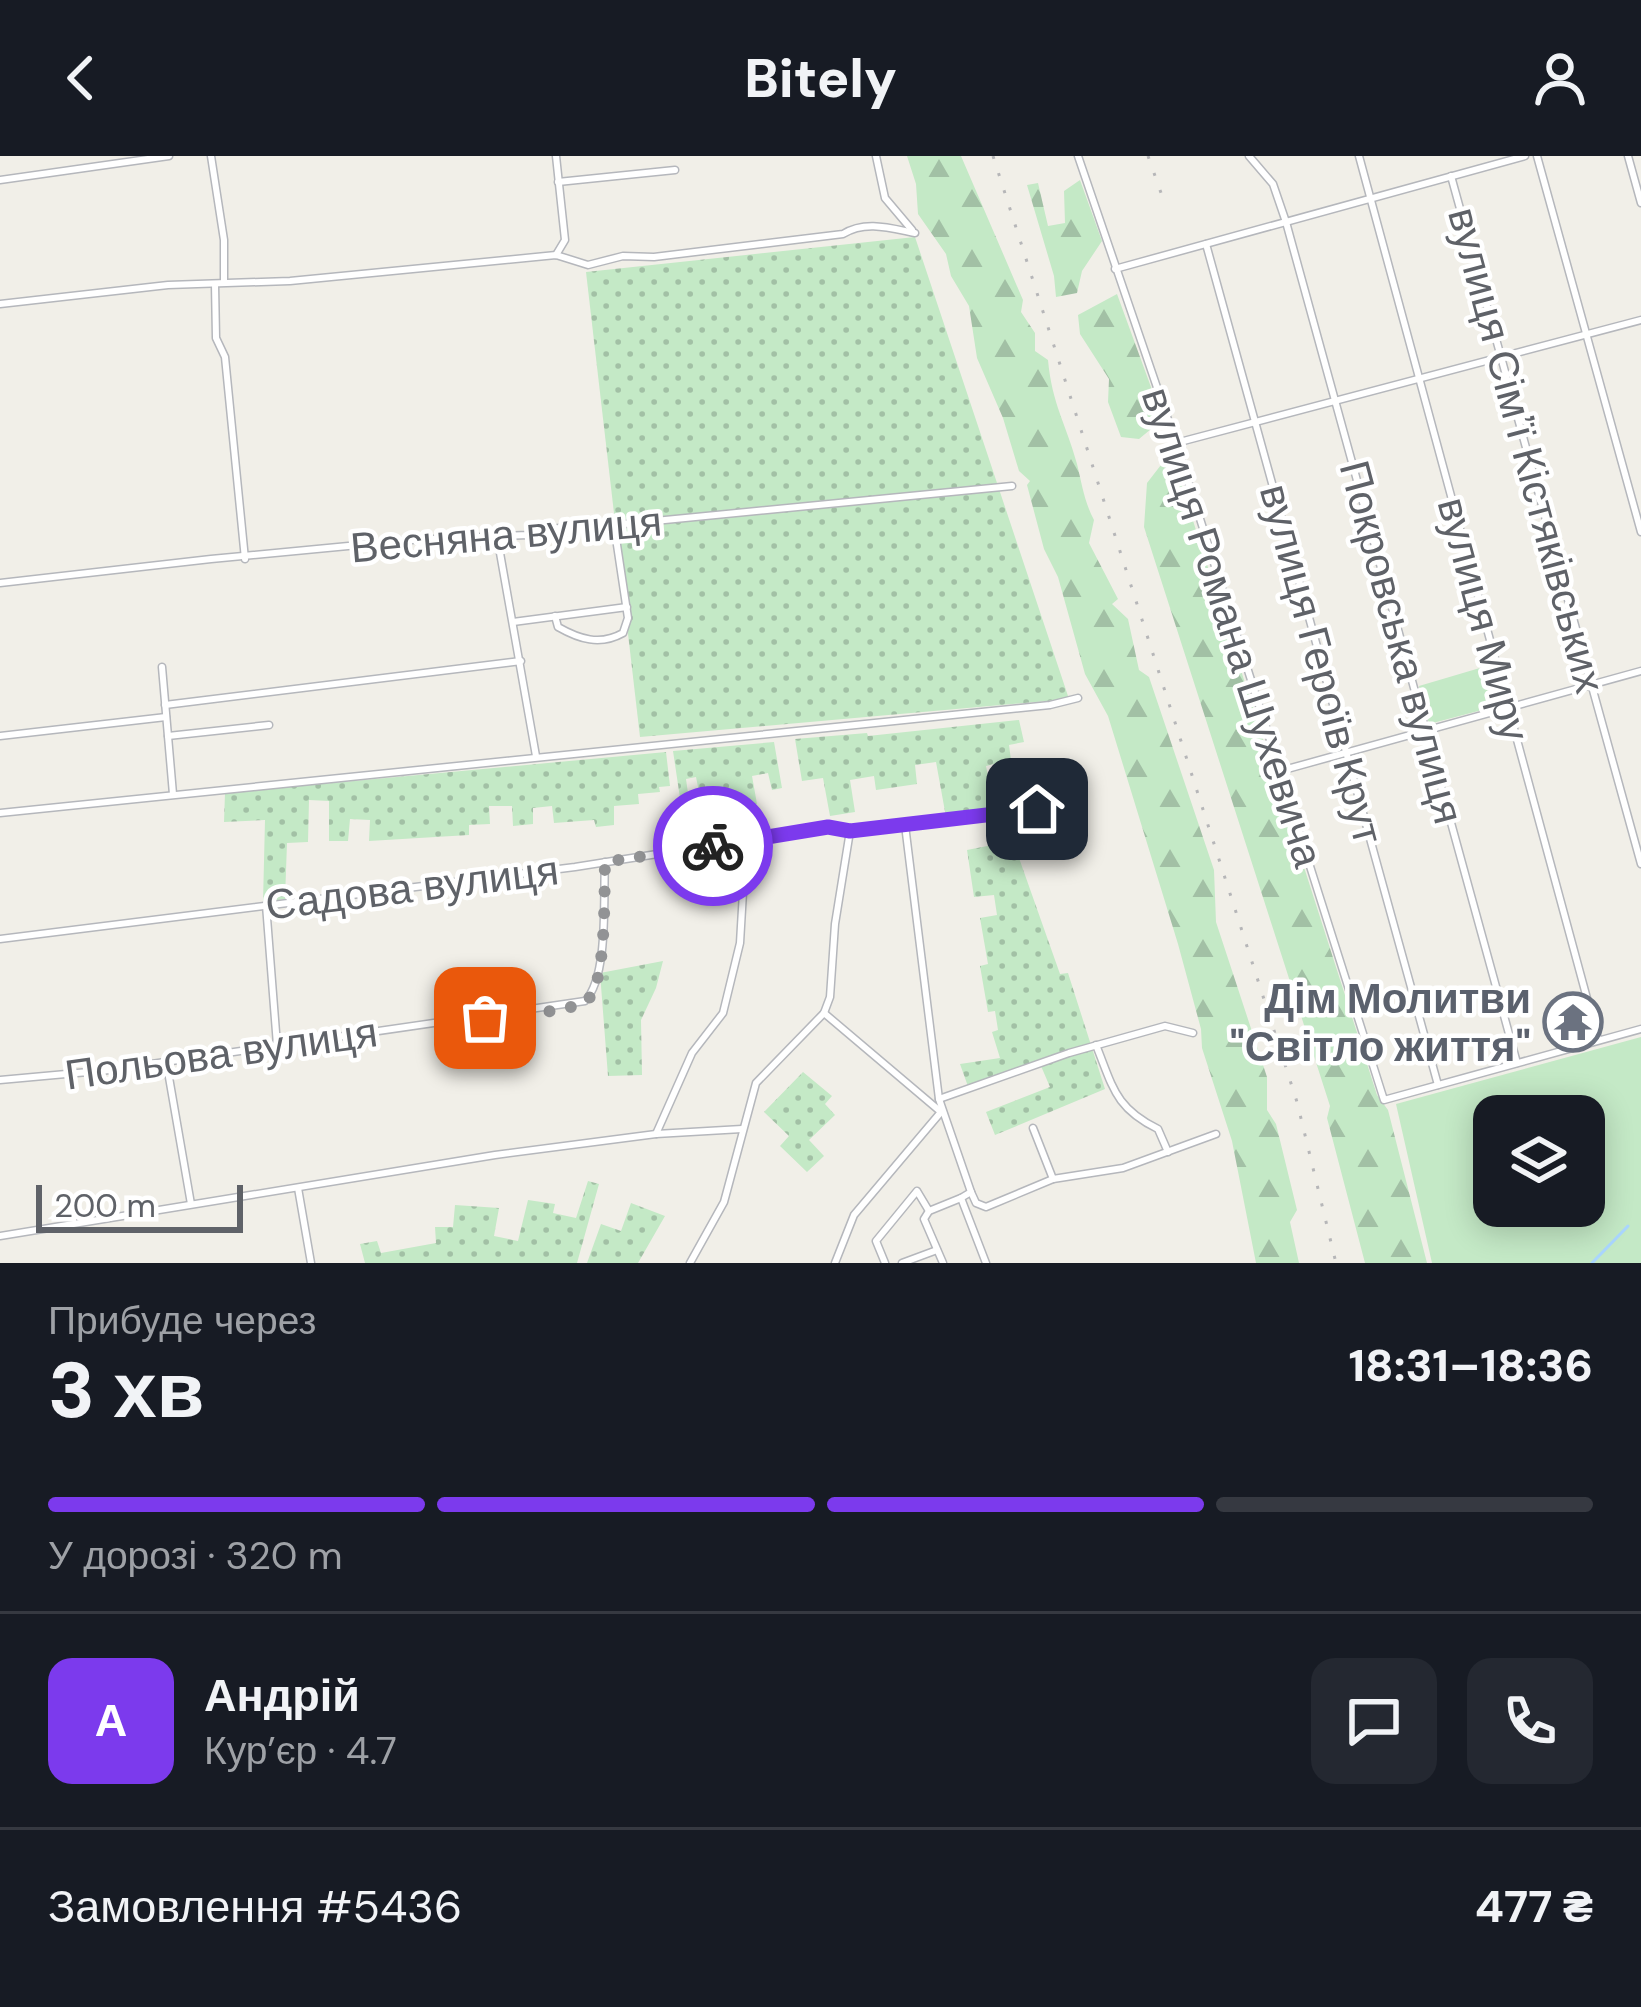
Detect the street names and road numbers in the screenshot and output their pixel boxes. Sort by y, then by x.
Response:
street label: вулиця Сімʼї Кістяківських [1435,201,1618,699]
street label: вулиця Романа Шухевича [1129,380,1336,875]
street label: Покровська вулиця [1327,455,1476,830]
street label: вулиця Героїв Крут [1247,478,1396,850]
street label: вулиця Миру [1425,491,1542,747]
street label: Весняна вулиця [348,493,664,576]
street label: Садова вулиця [262,842,562,933]
street label: Польова вулиця [61,1004,381,1103]

